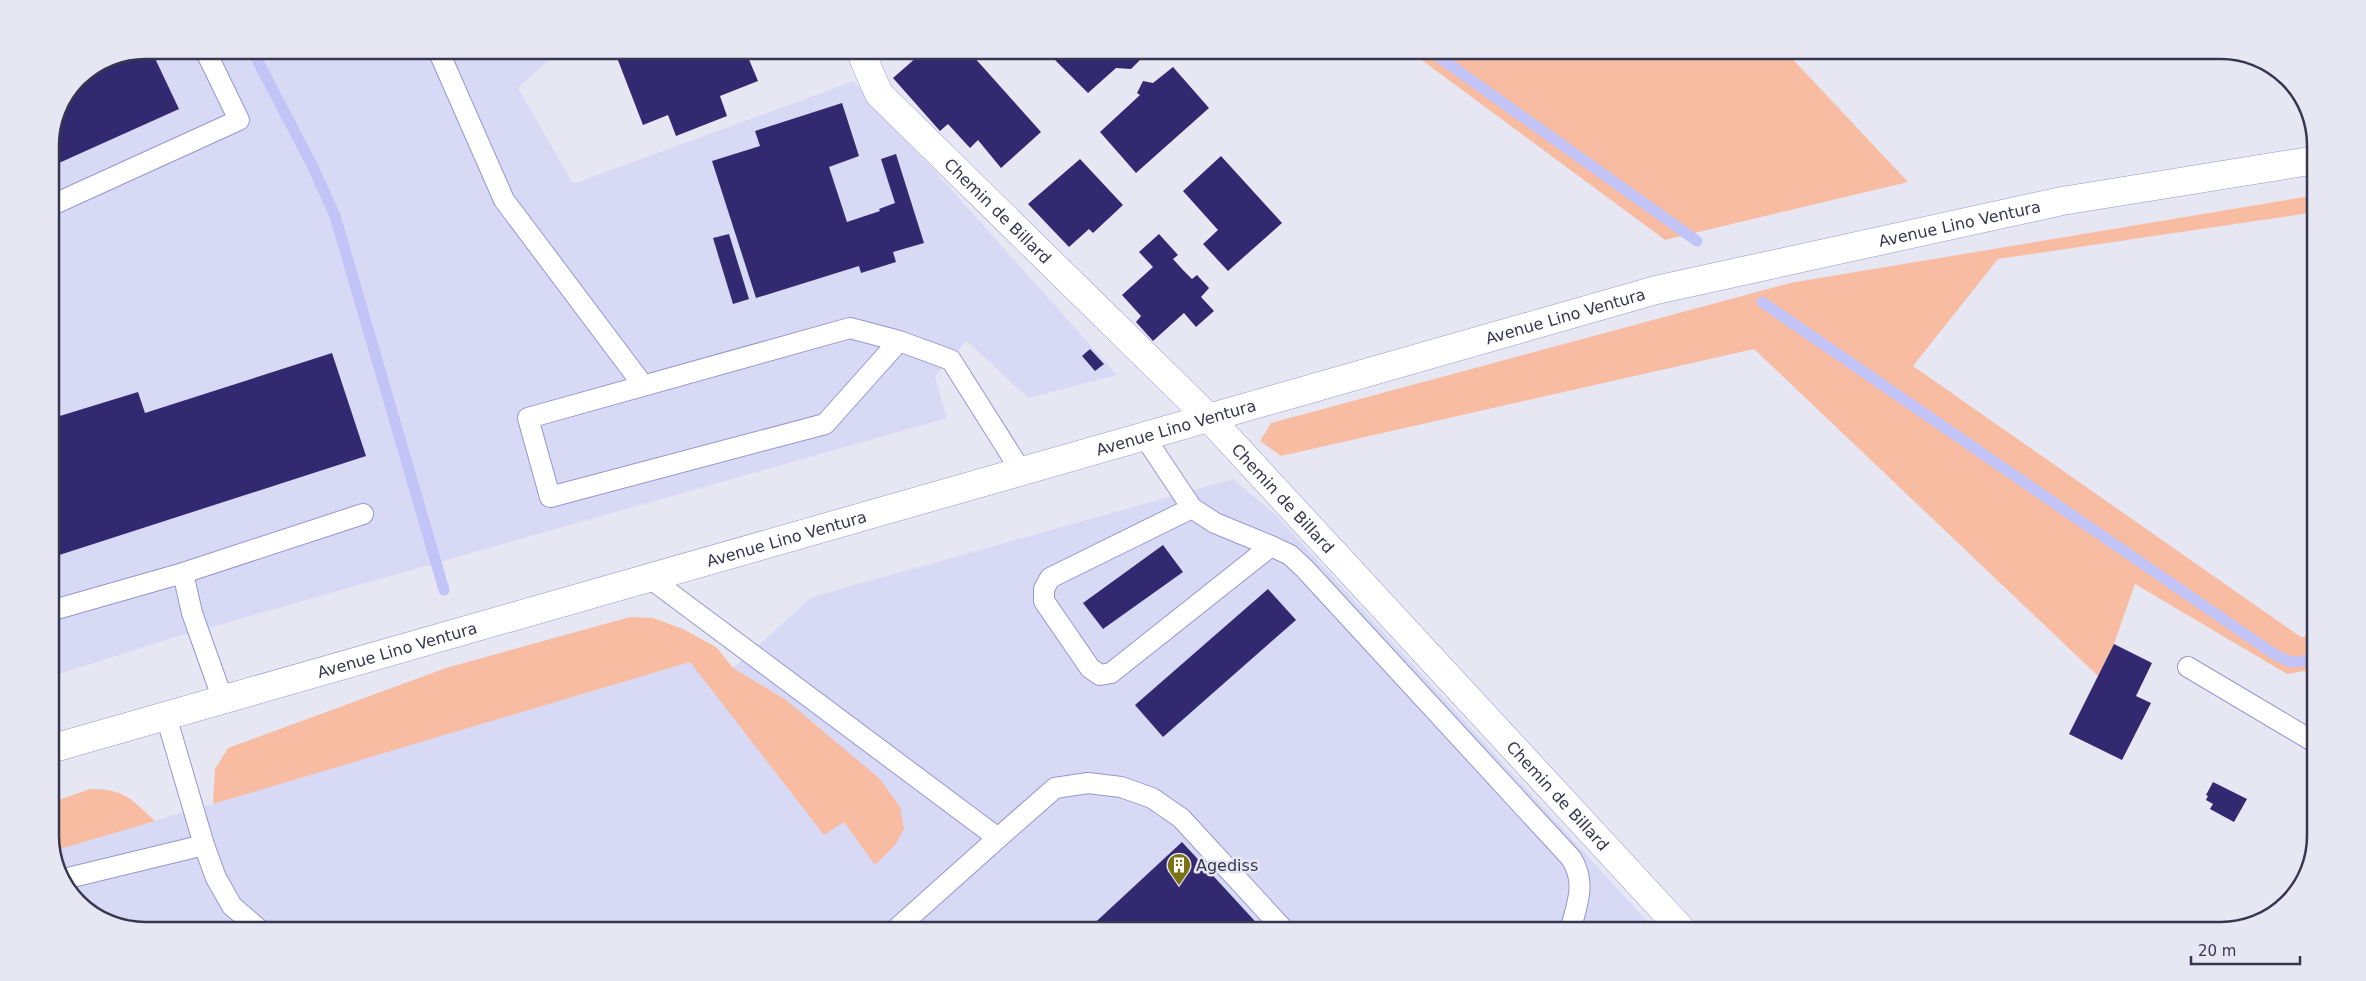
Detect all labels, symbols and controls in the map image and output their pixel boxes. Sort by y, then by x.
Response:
street label: Chemin de Billard [941,154,1055,267]
street label: Avenue Lino Ventura [1877,196,2042,250]
street label: Avenue Lino Ventura [1483,284,1647,348]
street label: Avenue Lino Ventura [1094,395,1258,459]
street label: Chemin de Billard [1228,440,1338,557]
street label: Avenue Lino Ventura [704,507,869,570]
street label: Avenue Lino Ventura [315,618,479,682]
street label: Chemin de Billard [1503,737,1613,854]
building icon: Agediss [1166,852,1192,886]
place label: Agediss [1196,856,1258,875]
scale bar [2191,934,2300,966]
text: 20 m [2198,942,2236,960]

